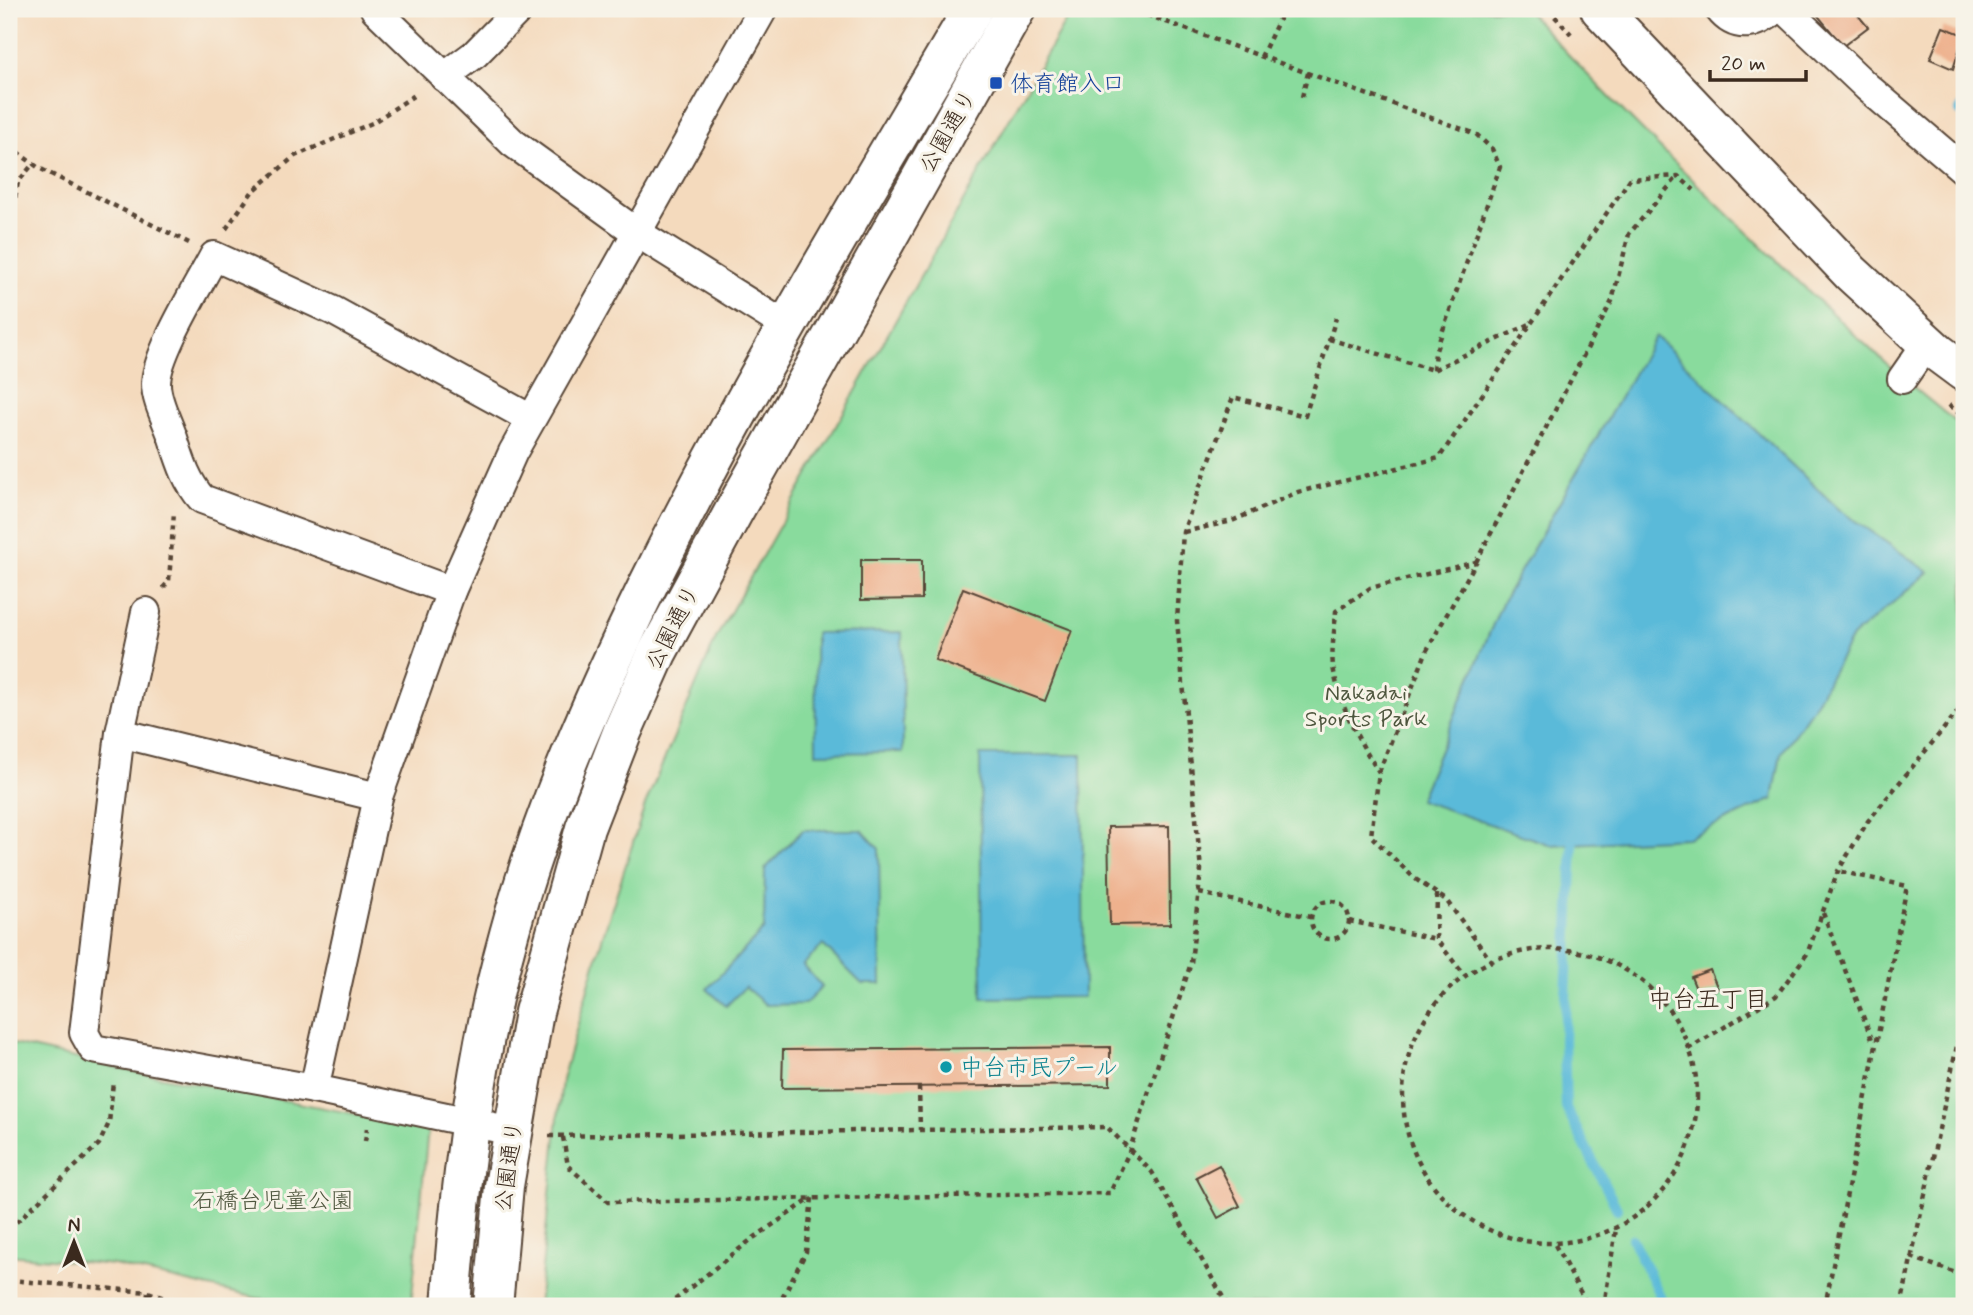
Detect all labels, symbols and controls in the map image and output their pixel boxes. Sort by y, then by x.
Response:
scale bar [1710,38,1807,82]
text: 20 m [1721,50,1766,78]
place label: 体育館入口 [1010,70,1125,100]
marker: 体育館入口 [988,75,1004,91]
street label: 公園通り [913,85,985,179]
street label: 公園通り [640,580,708,676]
park label: Nakadai Sports Park [1305,679,1427,735]
district label: 中台五丁目 [1648,985,1768,1016]
place label: 中台市民プール [960,1054,1118,1084]
marker: 中台市民プール [938,1059,954,1075]
street label: 公園通り [489,1119,531,1214]
park label: 石橋台児童公園 [193,1187,354,1217]
north arrow [38,1206,108,1276]
text: N [68,1214,80,1239]

